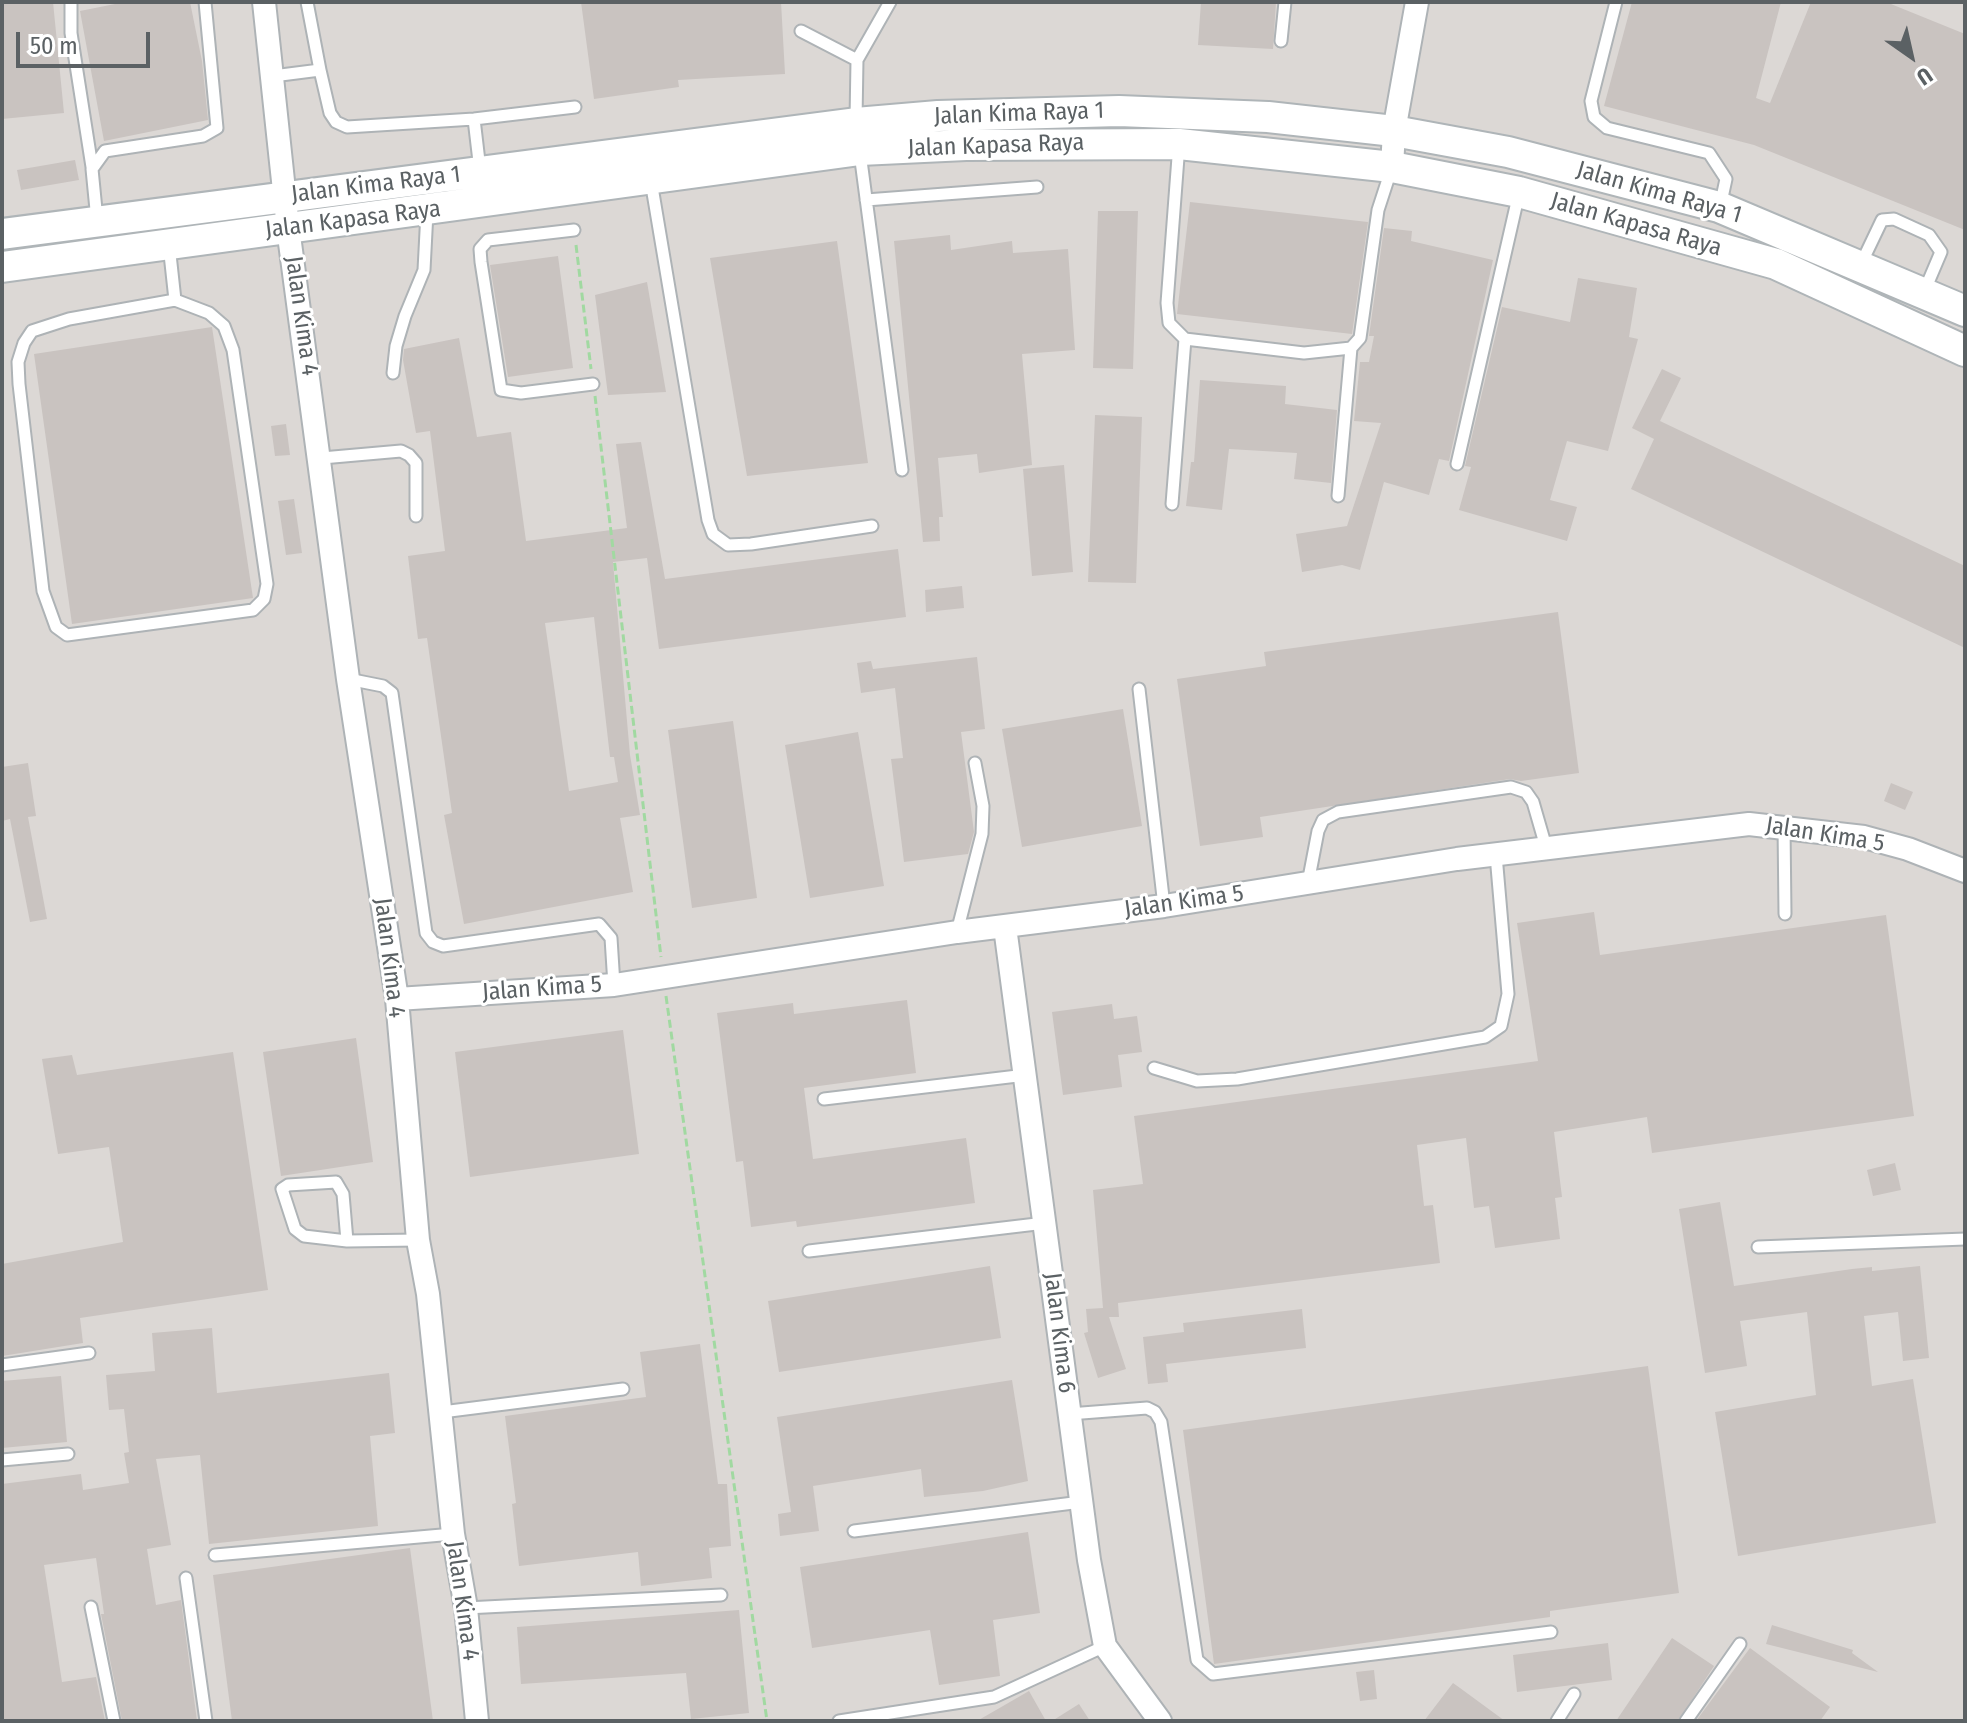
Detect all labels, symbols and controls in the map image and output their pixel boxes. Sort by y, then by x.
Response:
scale bar [20,16,154,66]
north arrow [1871,16,1951,96]
text: 50 m [30,32,78,60]
text: U [1912,62,1938,91]
street label: Jalan Kima Raya 1 [933,97,1105,131]
street label: Jalan Kapasa Raya [907,129,1085,163]
street label: Jalan Kima Raya 1 [1573,156,1745,230]
street label: Jalan Kima Raya 1 [290,160,462,210]
street label: Jalan Kapasa Raya [1547,187,1725,263]
street label: Jalan Kapasa Raya [264,195,442,245]
street label: Jalan Kima 4 [278,254,324,378]
street label: Jalan Kima 5 [1764,811,1886,859]
street label: Jalan Kima 5 [1123,879,1245,925]
street label: Jalan Kima 4 [367,896,411,1020]
street label: Jalan Kima 5 [481,970,603,1008]
street label: Jalan Kima 6 [1037,1271,1081,1395]
street label: Jalan Kima 4 [439,1539,485,1663]

